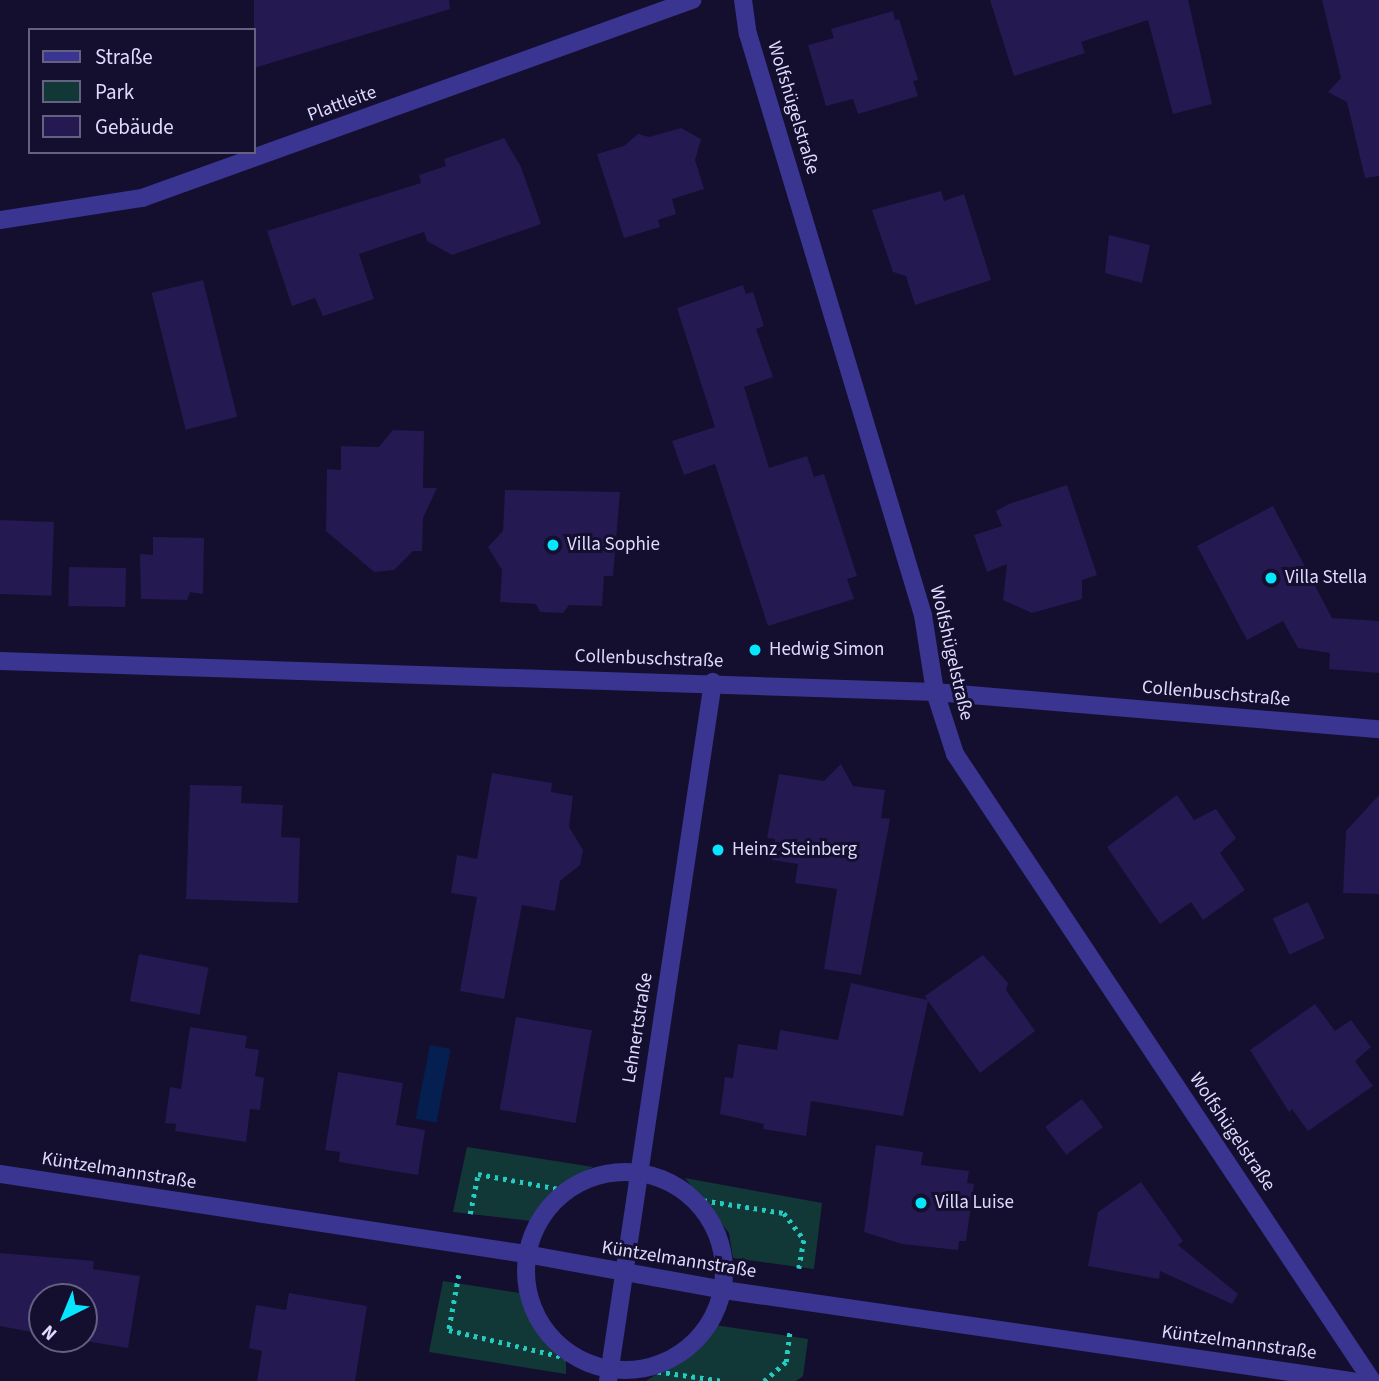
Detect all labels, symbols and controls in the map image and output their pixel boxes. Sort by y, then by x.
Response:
legend [28,28,256,154]
street label: Wolfshügelstraße [762,39,824,177]
text: Straße [95,42,153,72]
text: Park [95,77,134,107]
street label: Plattleite [304,81,380,127]
text: Gebäude [95,112,174,142]
place label: Villa Sophie [567,534,660,556]
marker: Villa Sophie [545,537,561,553]
place label: Villa Stella [1285,567,1367,589]
marker: Villa Stella [1263,570,1279,586]
street label: Wolfshügelstraße [924,583,978,723]
place label: Hedwig Simon [769,639,884,661]
marker: Hedwig Simon [747,642,763,658]
street label: Collenbuschstraße [574,645,724,673]
street label: Collenbuschstraße [1141,676,1291,712]
place label: Heinz Steinberg [732,839,857,861]
marker: Heinz Steinberg [710,842,726,858]
street label: Lehnertstraße [618,971,658,1085]
street label: Wolfshügelstraße [1184,1068,1280,1196]
street label: Küntzelmannstraße [40,1148,198,1194]
place label: Villa Luise [935,1192,1014,1214]
marker: Villa Luise [913,1195,929,1211]
street label: Küntzelmannstraße [600,1237,758,1283]
north arrow [28,1283,98,1353]
text: N [36,1318,64,1346]
street label: Küntzelmannstraße [1160,1321,1318,1365]

